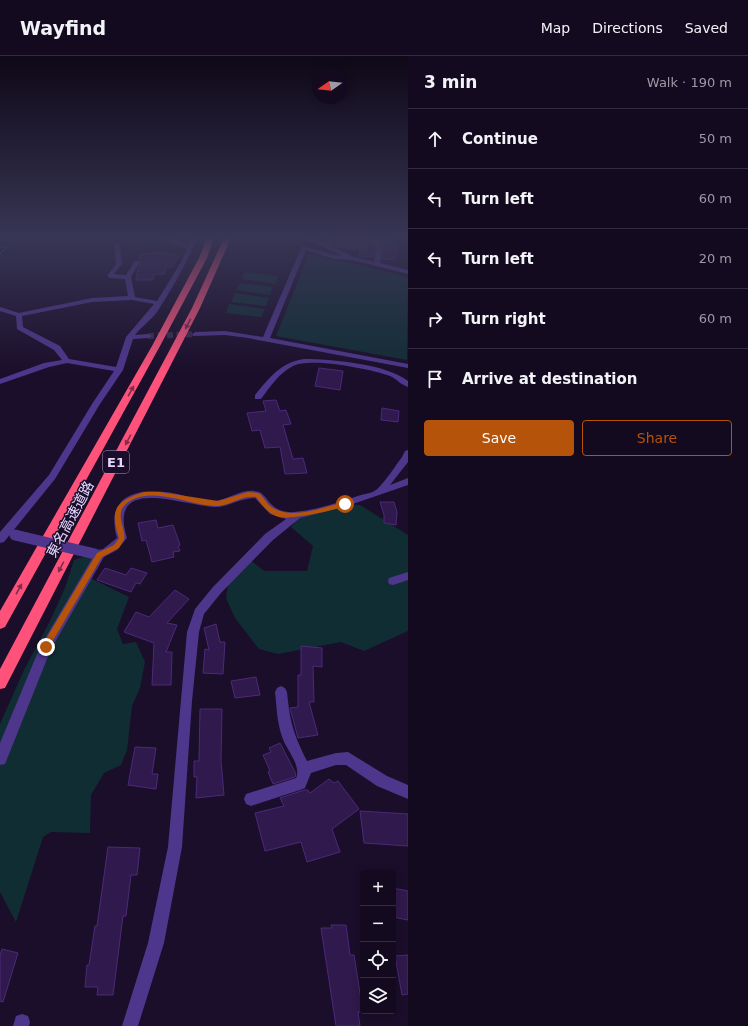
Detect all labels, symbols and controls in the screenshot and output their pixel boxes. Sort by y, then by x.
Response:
text: Wayfind [20,17,106,39]
text: Map [541,20,570,36]
text: Directions [592,20,663,36]
text: Saved [685,20,728,36]
north arrow [312,68,348,104]
text: 3 min [424,72,477,92]
text: Walk · 190 m [647,75,732,90]
icon: ahead [424,128,446,150]
text: Continue [462,130,538,148]
text: 50 m [699,131,732,146]
icon: left [424,188,446,210]
text: Turn left [462,190,534,208]
text: 60 m [699,191,732,206]
icon: left [424,248,446,270]
text: Turn left [462,250,534,268]
text: 20 m [699,251,732,266]
icon: right [424,308,446,330]
text: Turn right [462,310,546,328]
text: 60 m [699,311,732,326]
one-way arrow [185,319,191,330]
icon: arrive [424,368,446,390]
text: Arrive at destination [462,370,637,388]
one-way arrow [128,385,135,396]
button: Save [424,420,574,456]
button: Share [582,420,732,456]
one-way arrow [125,434,131,446]
road number: E1 [103,451,129,473]
street label: 東名高速道路 [43,478,97,560]
route start [336,495,354,513]
one-way arrow [58,561,64,573]
one-way arrow [16,583,23,595]
route end [37,638,55,656]
map controls [360,870,396,1014]
button: + [360,870,396,906]
button: − [360,906,396,942]
button: locate [360,942,396,978]
button: layers [360,978,396,1014]

